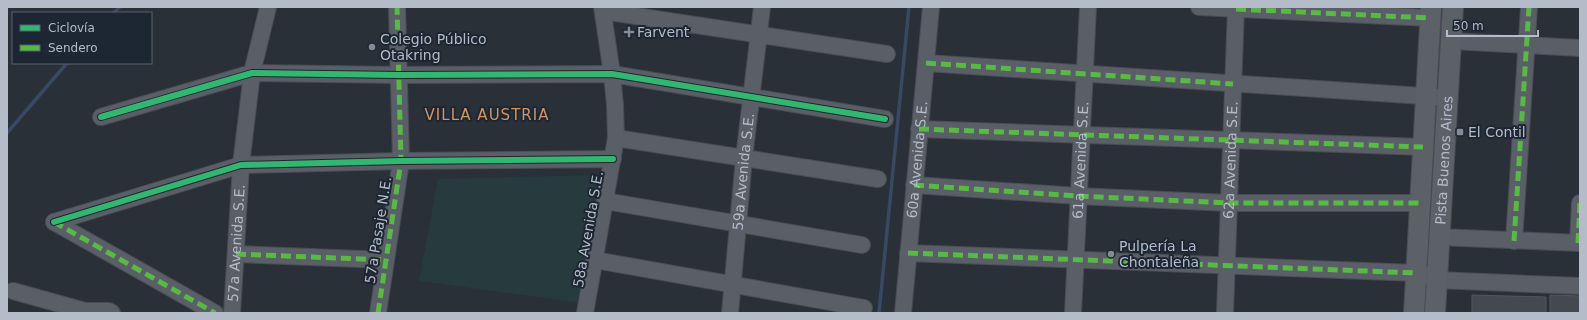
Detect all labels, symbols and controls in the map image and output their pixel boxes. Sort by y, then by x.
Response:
legend [12,12,152,64]
scale bar [1447,12,1538,38]
text: 50 m [1453,19,1484,33]
text: Ciclovía [48,21,95,35]
place label: Farvent [637,24,690,40]
marker: Farvent [624,27,634,37]
place label: Colegio Público Otakring [380,31,487,63]
text: Sendero [48,41,98,55]
marker: Colegio Público Otakring [367,42,377,52]
street label: Pista Buenos Aires [1432,95,1456,225]
street label: 60a Avenida S.E. [904,100,930,219]
street label: 61a Avenida S.E. [1070,101,1091,219]
street label: 62a Avenida S.E. [1220,101,1241,219]
district label: VILLA AUSTRIA [425,106,549,124]
street label: 59a Avenida S.E. [730,112,757,231]
place label: El Contil [1468,124,1526,140]
marker: El Contil [1455,127,1465,137]
street label: 58a Avenida S.E. [570,170,606,288]
street label: 57a Pasaje N.E. [362,175,394,285]
street label: 57a Avenida S.E. [225,184,248,302]
place label: Pulpería La Chontaleña [1119,238,1199,270]
marker: Pulpería La Chontaleña [1106,249,1116,259]

